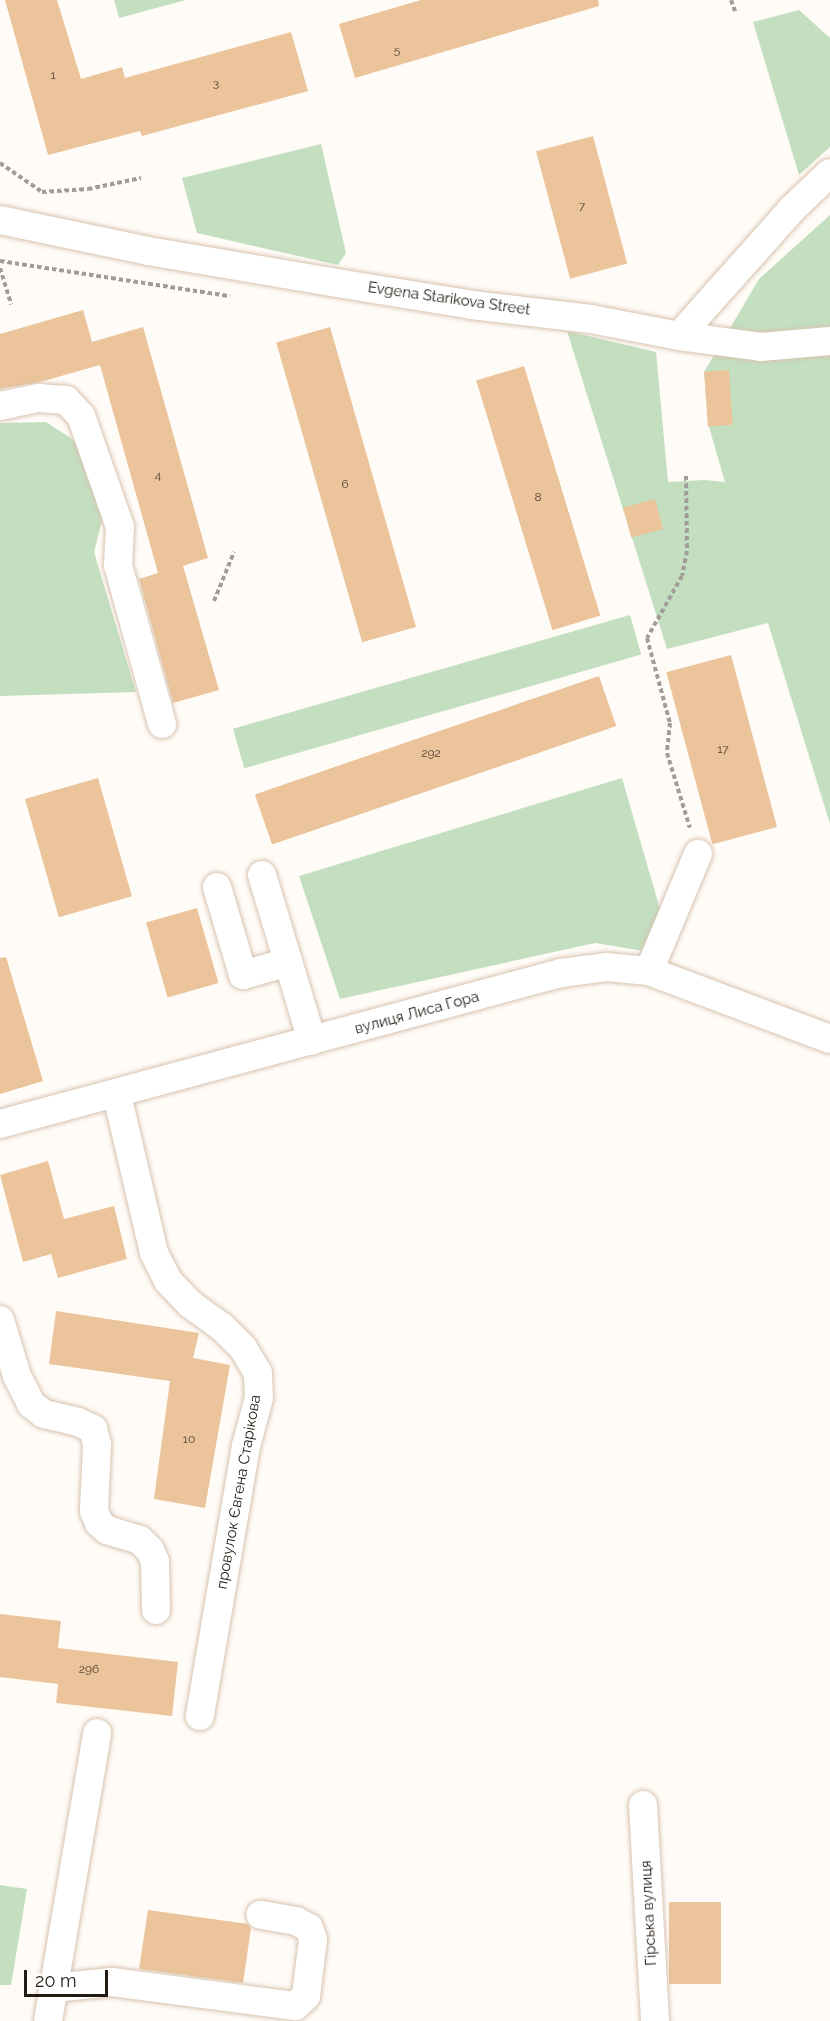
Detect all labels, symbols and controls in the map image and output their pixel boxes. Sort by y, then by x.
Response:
house number: 5 [394,44,400,58]
house number: 1 [50,69,56,83]
house number: 3 [213,77,219,91]
house number: 7 [579,200,585,214]
street label: Evgena Starikova Street [367,279,531,319]
house number: 4 [155,469,161,483]
house number: 6 [341,478,349,492]
house number: 8 [534,491,542,505]
house number: 17 [717,743,729,757]
house number: 292 [421,747,441,761]
street label: вулиця Лиса Гора [353,988,481,1038]
street label: провулок Євгена Старікова [213,1393,265,1591]
house number: 10 [183,1433,195,1447]
house number: 296 [79,1663,99,1677]
street label: Гірська вулиця [637,1860,661,1966]
scale bar [27,1958,111,1996]
text: 20 m [35,1970,77,1991]

